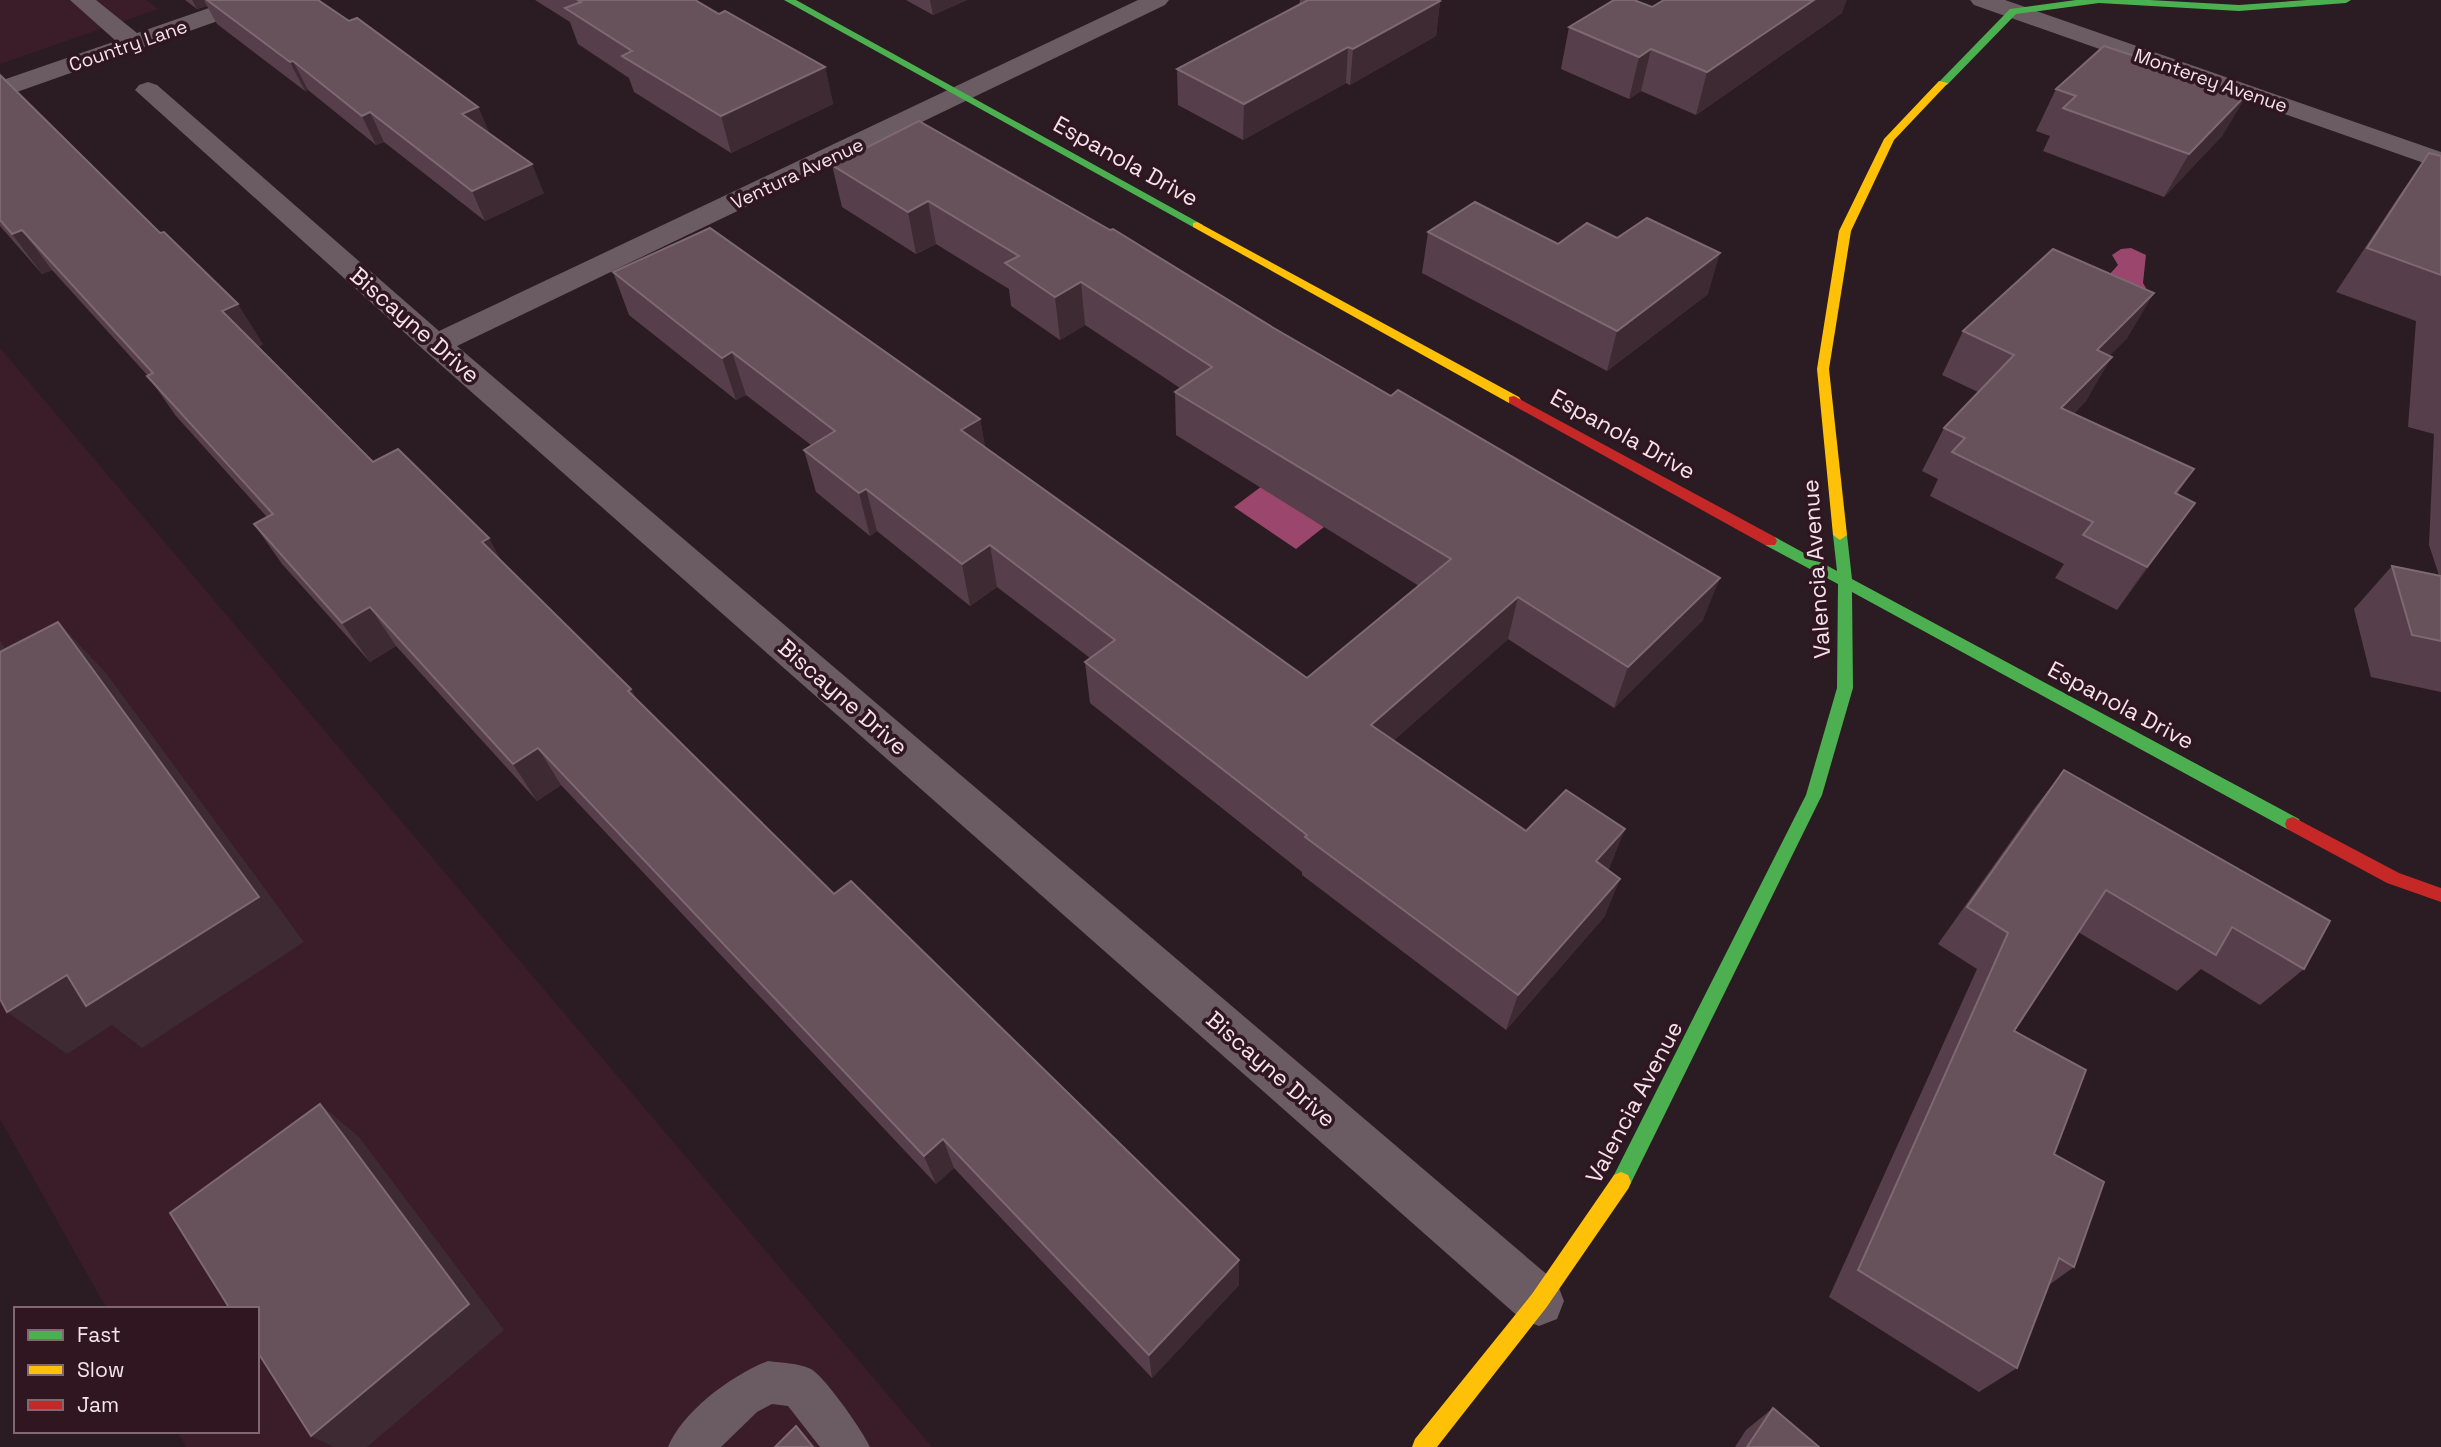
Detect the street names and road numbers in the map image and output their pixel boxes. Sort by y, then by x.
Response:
street label: Country Lane [66,14,191,77]
street label: Monterey Avenue [2131,43,2291,118]
street label: Espanola Drive [1048,109,1204,213]
street label: Ventura Avenue [727,132,868,215]
street label: Biscayne Drive [344,260,486,390]
street label: Espanola Drive [1545,382,1701,486]
street label: Valencia Avenue [1795,478,1837,660]
street label: Biscayne Drive [772,632,914,762]
street label: Espanola Drive [2043,654,2199,756]
street label: Biscayne Drive [1200,1004,1342,1134]
street label: Valencia Avenue [1579,1016,1689,1188]

